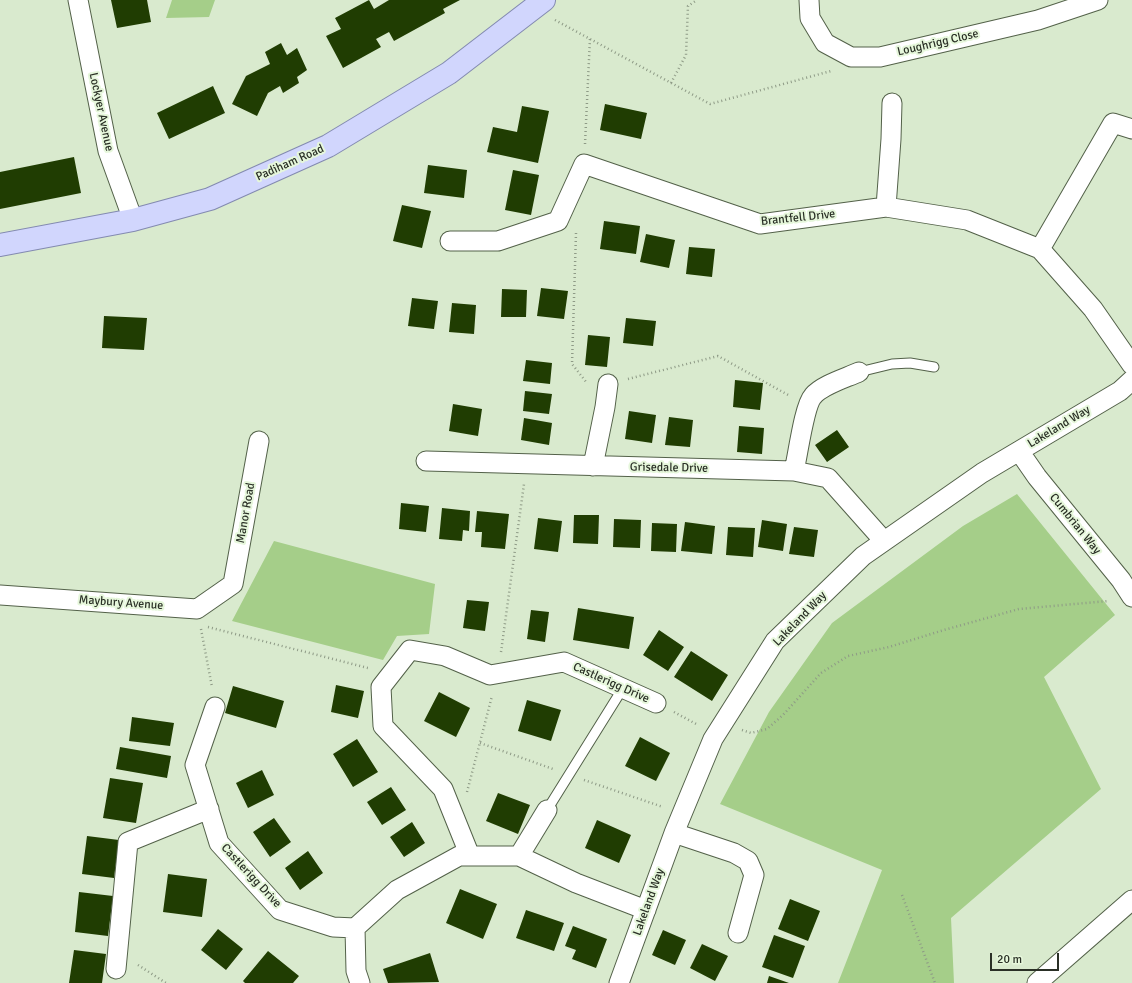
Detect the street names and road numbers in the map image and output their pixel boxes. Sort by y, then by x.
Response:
street label: Loughrigg Close [896,27,980,59]
street label: Lockyer Avenue [86,71,116,153]
street label: Padiham Road [254,142,326,184]
street label: Brantfell Drive [760,207,836,229]
street label: Lakeland Way [1025,403,1093,451]
street label: Grisedale Drive [630,460,708,476]
street label: Manor Road [234,482,258,544]
street label: Cumbrian Way [1046,491,1104,557]
street label: Lakeland Way [770,589,830,649]
street label: Maybury Avenue [78,593,164,613]
street label: Castlerigg Drive [571,660,651,706]
street label: Castlerigg Drive [218,841,284,911]
street label: Lakeland Way [630,866,668,938]

